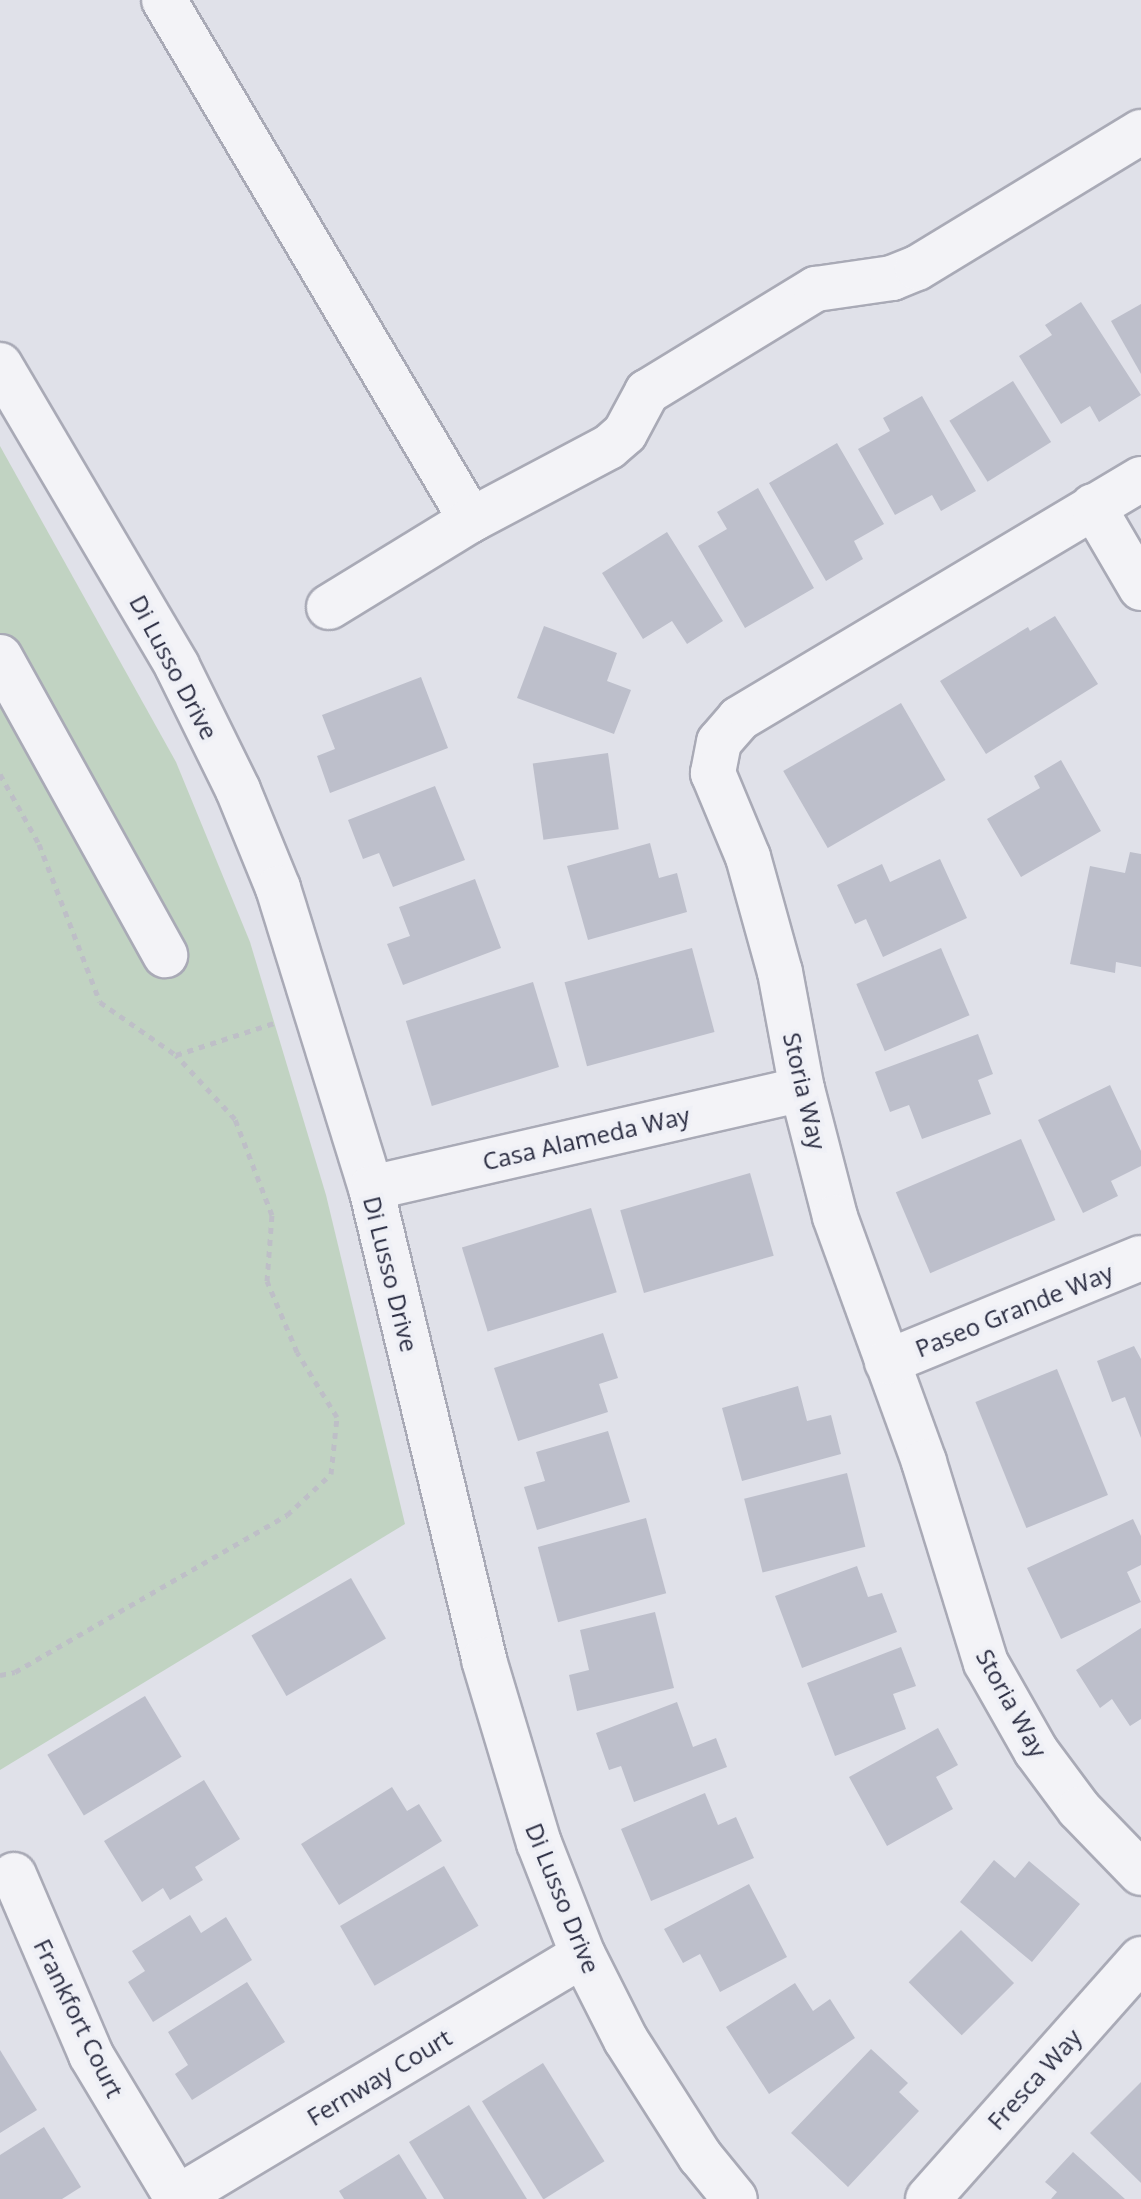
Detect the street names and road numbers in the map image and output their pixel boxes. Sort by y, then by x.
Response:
street label: Di Lusso Drive [124,590,224,744]
street label: Storia Way [778,1030,832,1152]
street label: Casa Alameda Way [480,1100,692,1176]
street label: Di Lusso Drive [358,1193,424,1355]
street label: Paseo Grande Way [911,1257,1117,1363]
street label: Storia Way [971,1644,1053,1762]
street label: Di Lusso Drive [520,1819,606,1977]
street label: Frankfort Court [28,1934,130,2102]
street label: Fernway Court [302,2023,456,2131]
street label: Fresca Way [981,2023,1087,2135]

